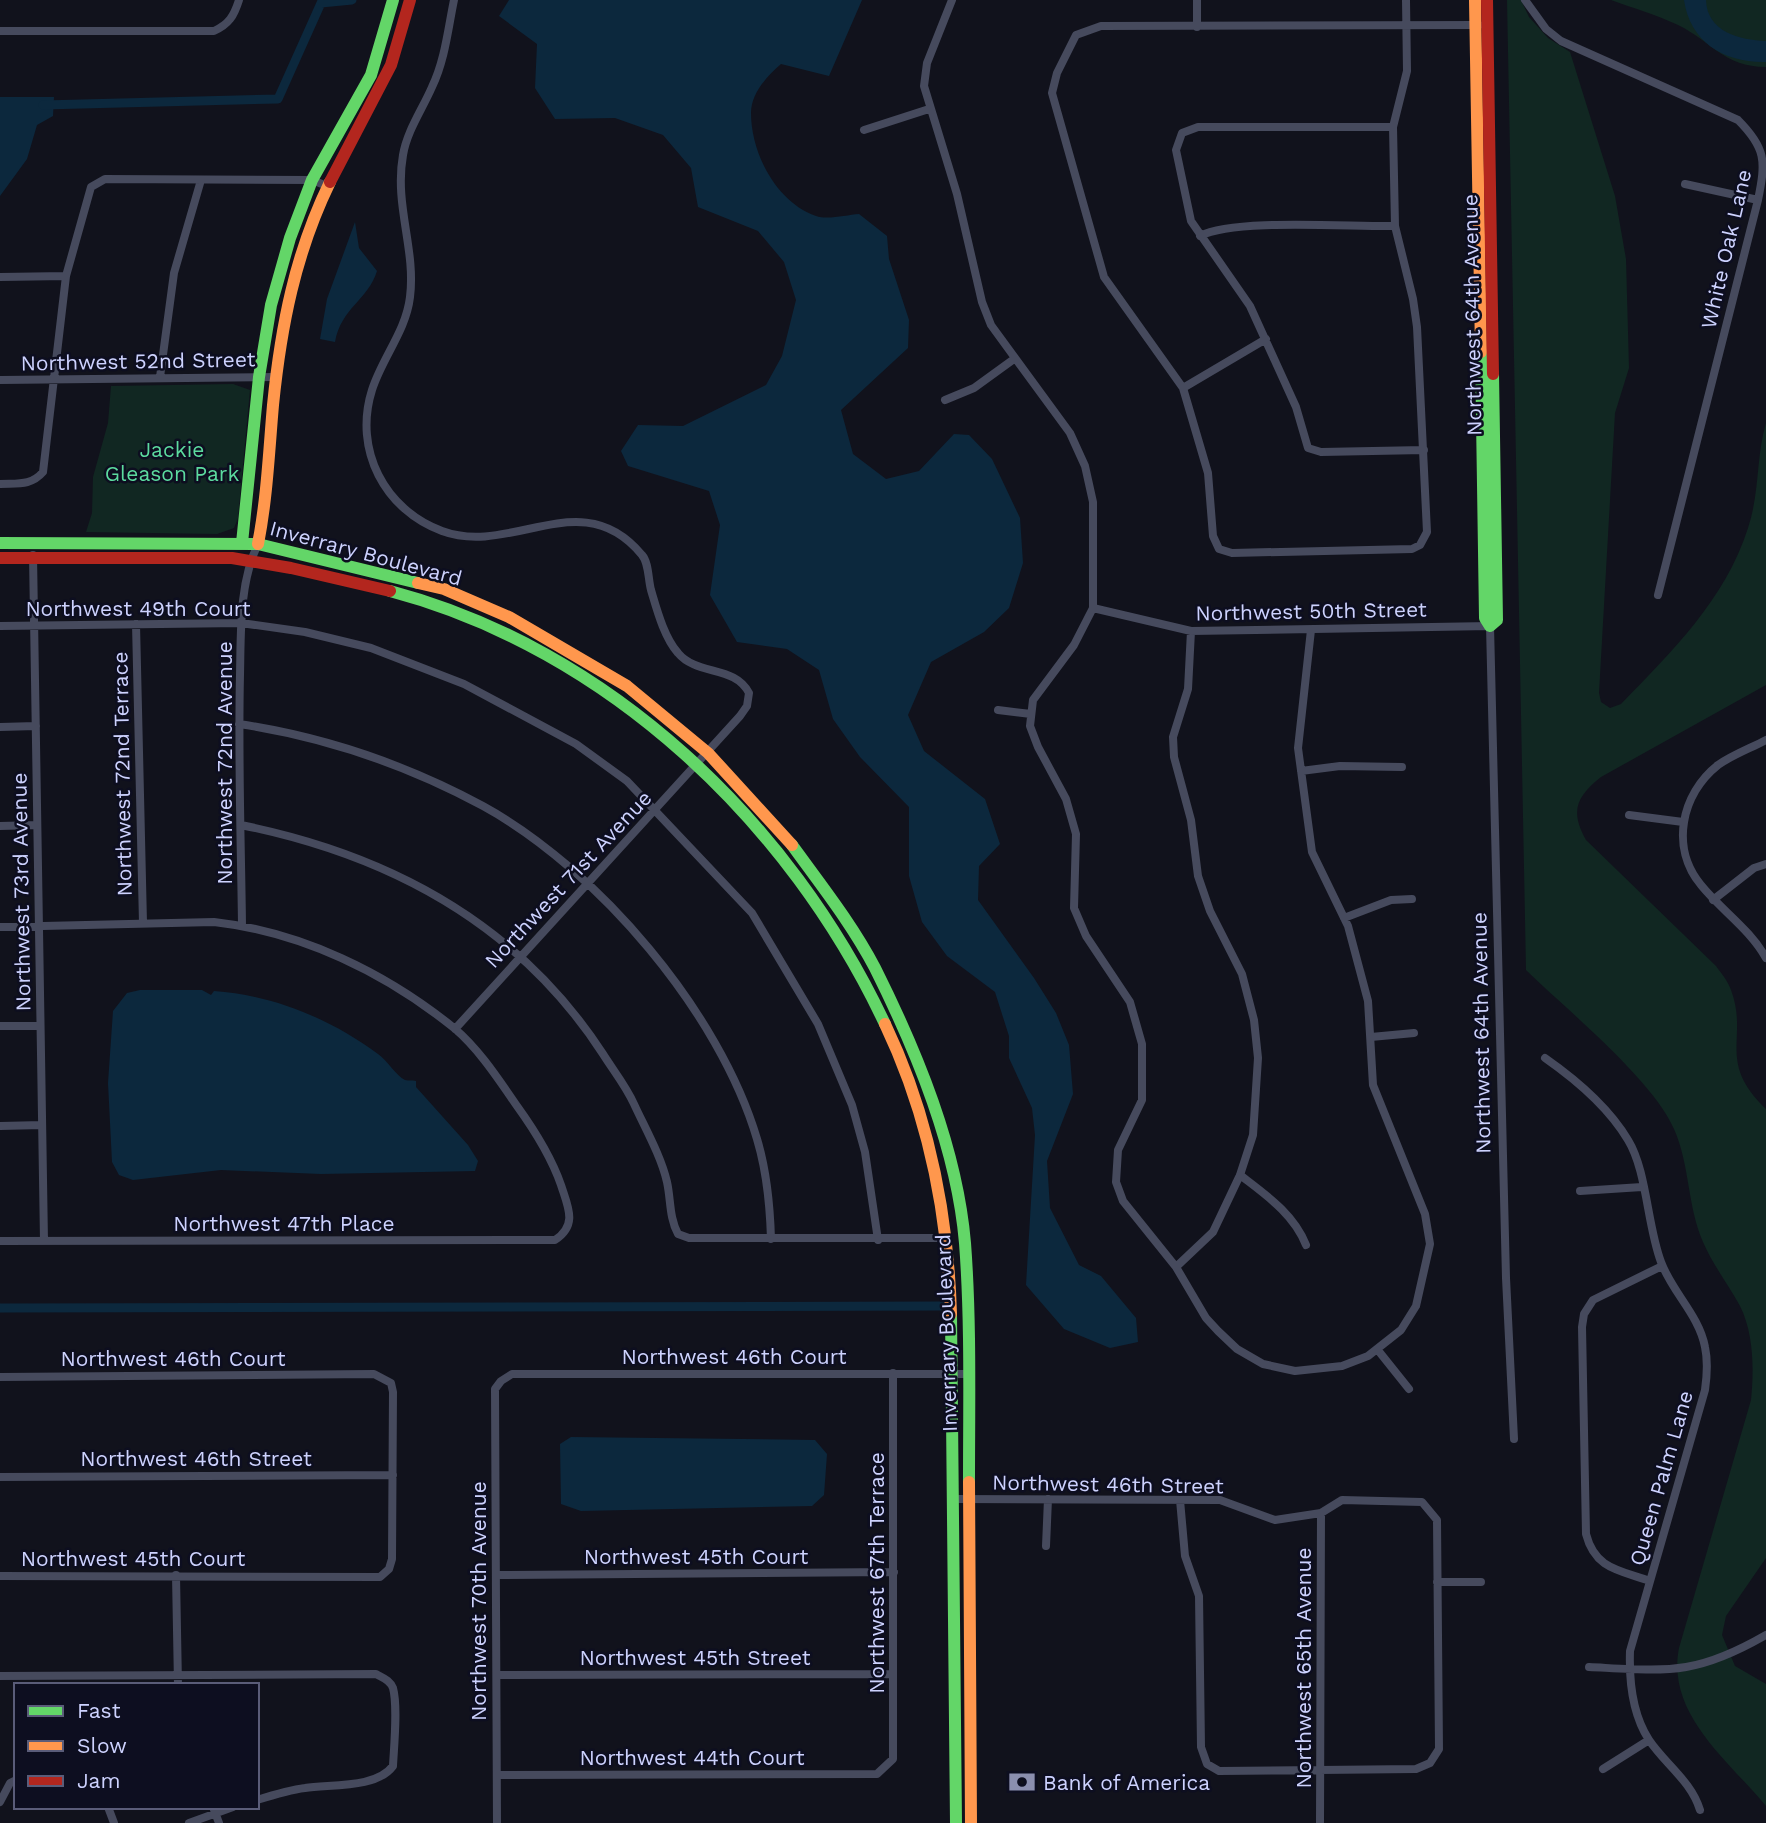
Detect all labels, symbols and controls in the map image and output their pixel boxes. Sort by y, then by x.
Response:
street label: White Oak Lane [1696,167,1756,331]
street label: Northwest 64th Avenue [1457,194,1487,436]
street label: Northwest 52nd Street [20,346,256,376]
park label: Jackie Gleason Park [105,437,239,486]
street label: Inverrary Boulevard [267,515,465,591]
street label: Northwest 49th Court [25,596,251,621]
street label: Northwest 50th Street [1195,596,1427,626]
street label: Northwest 72nd Avenue [212,641,237,885]
street label: Northwest 72nd Terrace [107,651,137,897]
street label: Northwest 73rd Avenue [6,772,36,1012]
street label: Northwest 71st Avenue [479,785,657,973]
street label: Northwest 64th Avenue [1466,912,1496,1154]
street label: Northwest 47th Place [173,1211,395,1236]
street label: Inverrary Boulevard [930,1234,962,1432]
street label: Northwest 46th Court [621,1344,847,1369]
street label: Northwest 46th Court [60,1346,286,1371]
street label: Queen Palm Lane [1624,1388,1698,1568]
street label: Northwest 46th Street [80,1446,312,1471]
street label: Northwest 67th Terrace [864,1452,889,1694]
street label: Northwest 46th Street [992,1469,1224,1499]
street label: Northwest 70th Avenue [466,1481,491,1721]
street label: Northwest 45th Court [584,1544,808,1569]
street label: Northwest 45th Court [21,1546,245,1571]
street label: Northwest 65th Avenue [1291,1547,1316,1789]
street label: Northwest 45th Street [580,1645,811,1670]
legend [14,1683,259,1809]
text: Fast [77,1698,121,1723]
text: Slow [77,1733,127,1758]
street label: Northwest 44th Court [579,1745,805,1770]
bank icon: Bank of America [1007,1767,1037,1797]
text: Jam [77,1768,120,1793]
place label: Bank of America [1043,1770,1210,1795]

